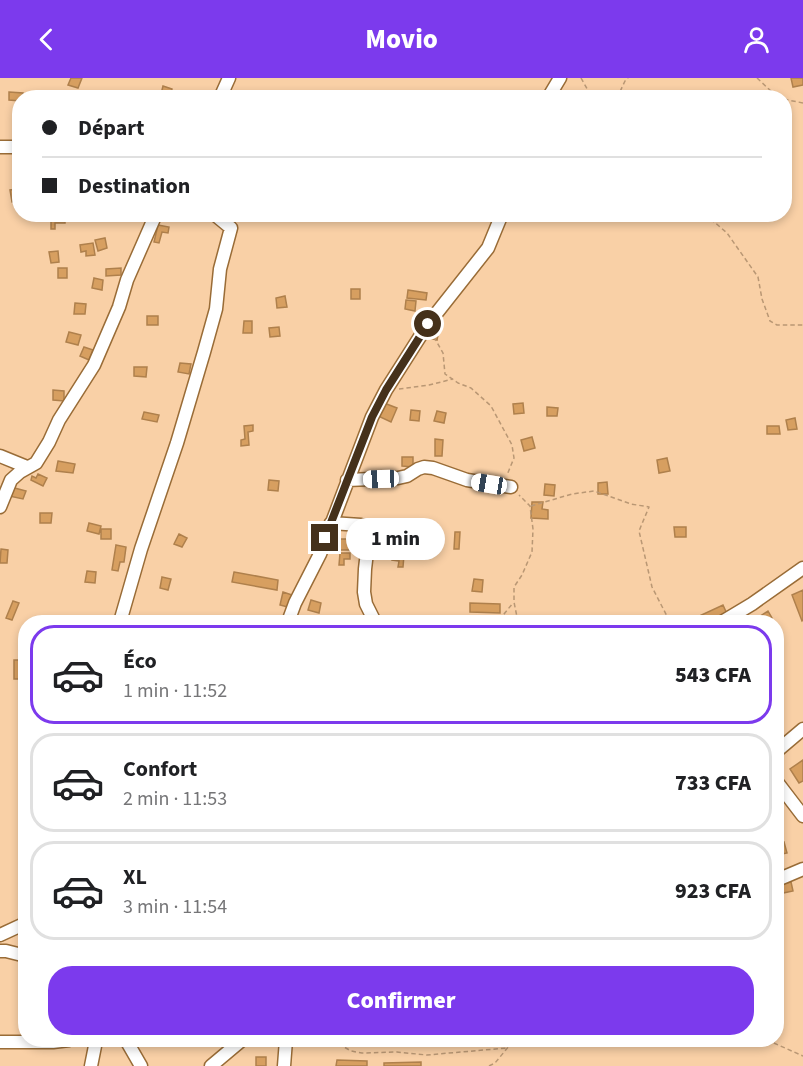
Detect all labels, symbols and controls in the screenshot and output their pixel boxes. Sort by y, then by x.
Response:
text: Movio [365,20,438,59]
icon: back [30,23,63,56]
icon: person [740,23,773,56]
text: Départ [78,112,145,144]
text: Destination [78,170,190,202]
route start [414,310,441,337]
car [363,469,399,489]
car [470,472,508,496]
callout: 1 min [346,517,445,559]
route end [311,524,338,551]
text: 1 min [371,525,420,553]
text: Éco [123,645,157,677]
icon: car [51,648,105,702]
text: 543 CFA [675,659,751,691]
text: 1 min · 11:52 [123,677,227,705]
text: Confort [123,753,197,785]
icon: car [51,756,105,810]
text: 733 CFA [675,767,751,799]
text: 2 min · 11:53 [123,785,227,813]
text: XL [123,861,147,893]
icon: car [51,864,105,918]
text: 923 CFA [675,875,751,907]
text: 3 min · 11:54 [123,893,227,921]
button: Confirmer [48,966,754,1035]

